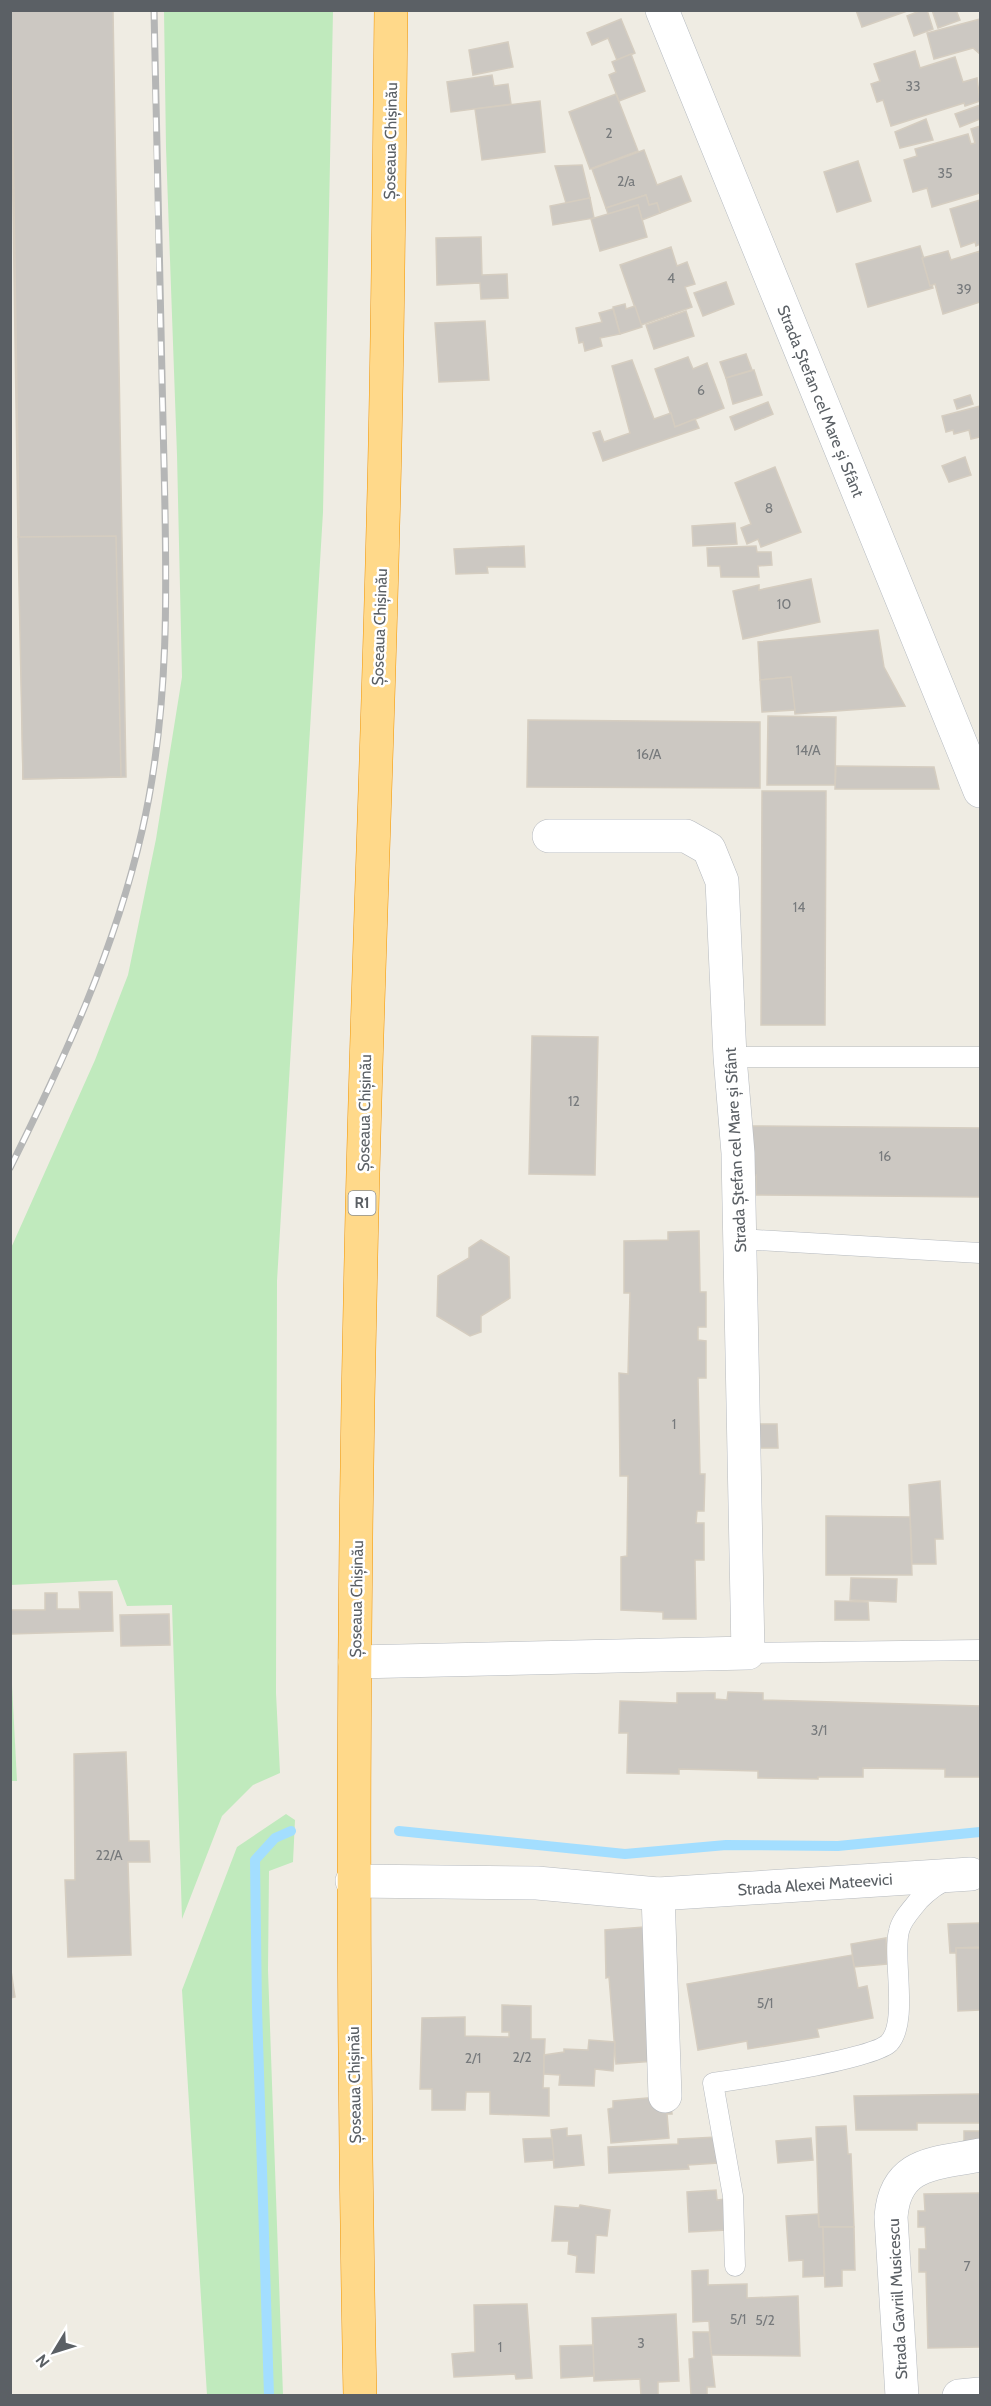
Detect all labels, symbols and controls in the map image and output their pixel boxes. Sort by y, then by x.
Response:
house number: 33 [905,77,921,95]
street label: Șoseaua Chișinău [380,82,402,200]
house number: 2 [605,124,613,142]
house number: 35 [937,164,953,182]
house number: 2/a [617,172,635,190]
house number: 4 [667,269,675,287]
house number: 39 [956,280,972,298]
street label: Strada Ștefan cel Mare și Sfânt [772,302,868,501]
house number: 6 [697,381,705,399]
house number: 8 [765,499,773,517]
street label: Șoseaua Chișinău [368,568,392,686]
house number: 10 [777,595,791,613]
house number: 14/A [795,741,821,759]
house number: 16/A [637,745,662,763]
house number: 14 [793,898,805,916]
street label: Strada Ștefan cel Mare și Sfânt [721,1046,751,1253]
street label: Șoseaua Chișinău [354,1054,376,1172]
house number: 12 [568,1092,580,1110]
house number: 16 [879,1147,891,1165]
road number: R1 [348,1191,376,1215]
house number: 1 [672,1415,676,1433]
street label: Șoseaua Chișinău [346,1540,368,1658]
house number: 3/1 [811,1721,827,1739]
house number: 22/A [95,1846,123,1864]
street label: Strada Alexei Mateevici [737,1870,893,1899]
house number: 5/1 [757,1994,773,2012]
street label: Șoseaua Chișinău [344,2026,366,2144]
house number: 2/2 [512,2048,532,2066]
house number: 2/1 [465,2049,481,2067]
street label: Strada Gavriil Musicescu [884,2218,911,2380]
house number: 7 [963,2257,971,2275]
house number: 5/1 [730,2310,746,2328]
house number: 5/2 [755,2311,775,2329]
north arrow [24,2322,84,2382]
house number: 3 [637,2334,645,2352]
house number: 1 [498,2338,502,2356]
text: N [32,2351,54,2371]

